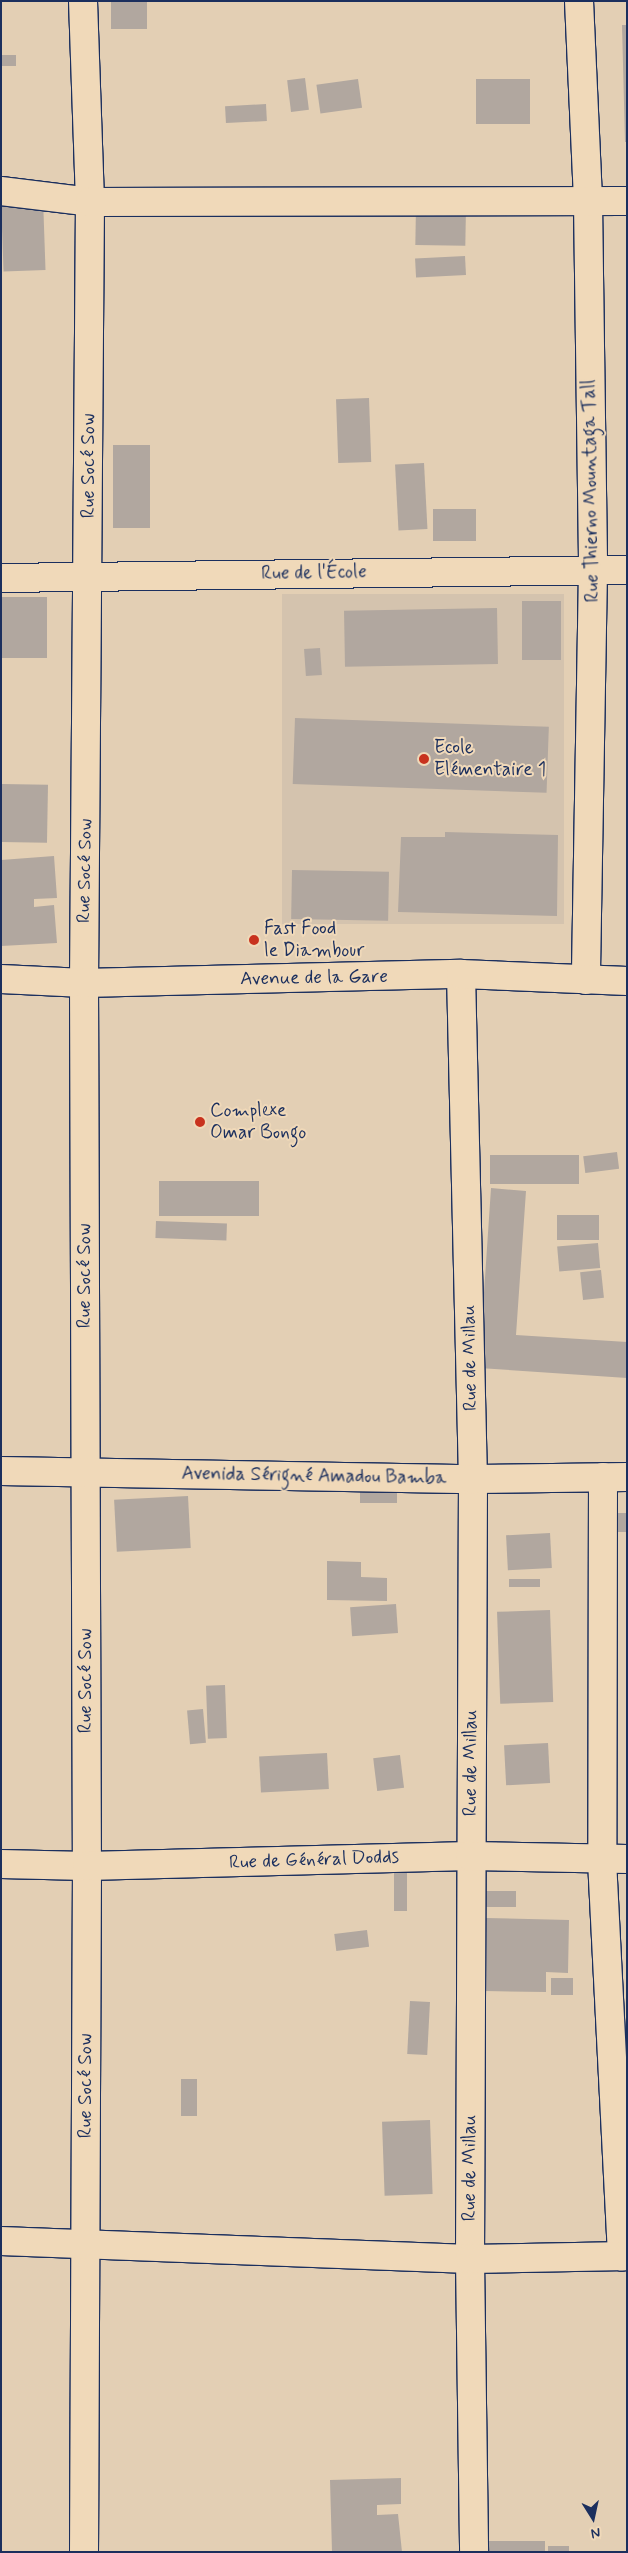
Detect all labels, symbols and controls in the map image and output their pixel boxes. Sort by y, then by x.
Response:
street label: Rue Thierno Mountaga Tall [578,387,604,595]
street label: Rue Socé Sow [78,413,100,519]
street label: Rue de l'École [261,561,367,585]
place label: Ecole Elémentaire 1 [434,737,546,781]
marker: Ecole Elémentaire 1 [418,753,430,765]
street label: Rue Socé Sow [73,818,97,924]
place label: Fast Food le Diambour [264,918,363,962]
marker: Fast Food le Diambour [248,934,260,946]
street label: Avenue de la Gare [241,965,387,991]
place label: Complexe Omar Bongo [210,1100,308,1144]
marker: Complexe Omar Bongo [194,1116,206,1128]
street label: Rue Socé Sow [74,1223,96,1329]
street label: Rue de Millau [458,1305,482,1411]
street label: Avenida Sérigné Amadou Bamba [182,1462,446,1490]
street label: Rue Socé Sow [75,1628,97,1734]
street label: Rue de Millau [460,1710,482,1816]
street label: Rue de Général Dodds [228,1846,400,1874]
street label: Rue Socé Sow [75,2033,97,2139]
street label: Rue de Millau [459,2115,481,2221]
north arrow [568,2493,618,2543]
text: N [589,2523,602,2542]

